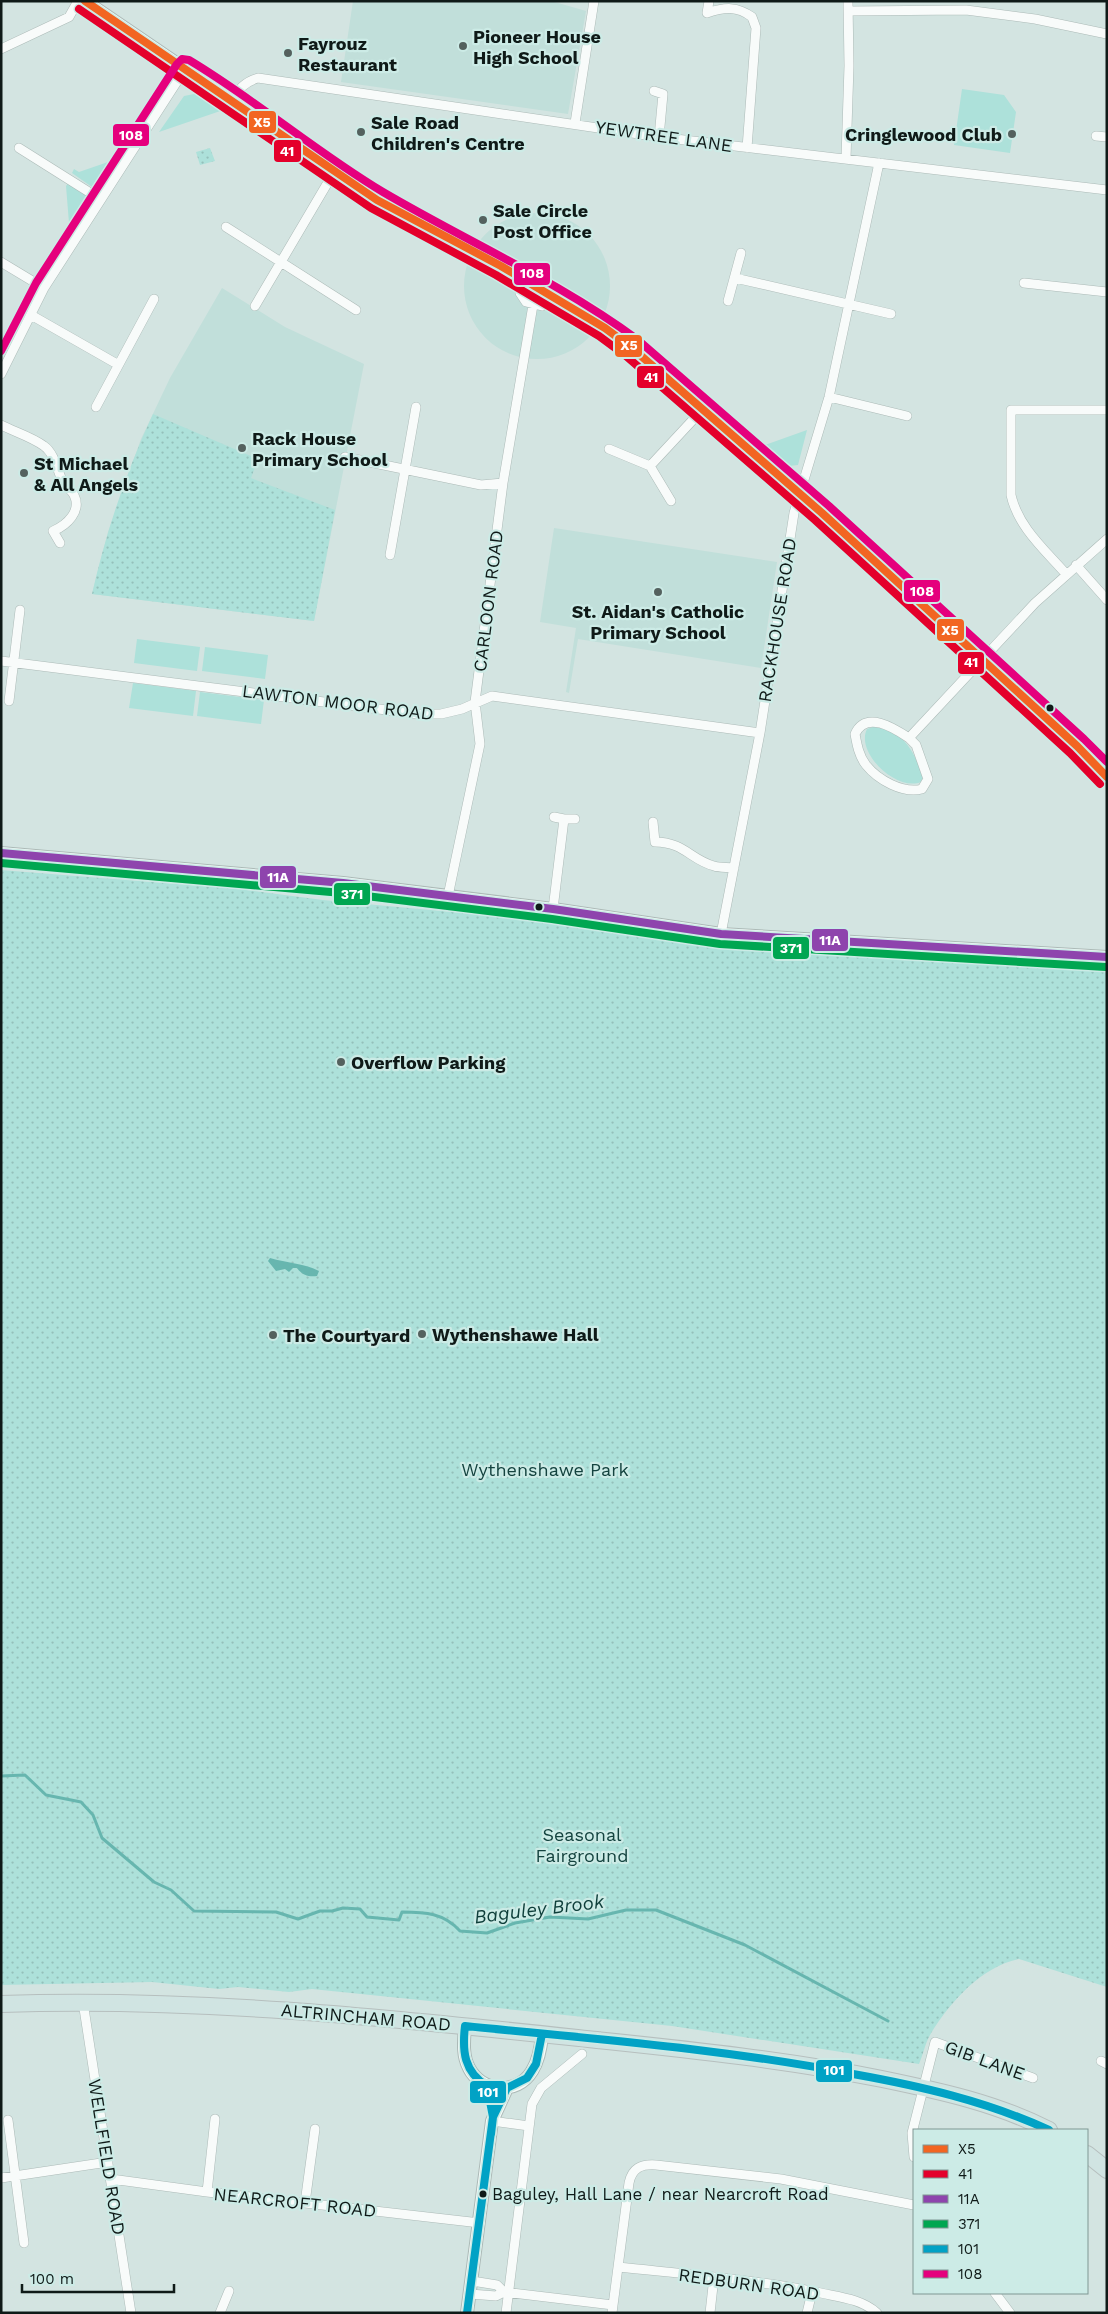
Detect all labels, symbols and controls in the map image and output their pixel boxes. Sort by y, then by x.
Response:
place label: Pioneer House High School [473,26,601,68]
place label: Fayrouz Restaurant [298,33,397,75]
marker: Pioneer House High School [457,40,469,52]
marker: Fayrouz Restaurant [282,47,294,59]
line badge: X5 [248,110,277,134]
place label: Sale Road Children's Centre [371,112,525,154]
text: X5 [253,114,271,130]
street label: YEWTREE LANE [594,116,734,156]
line badge: 108 [112,123,150,147]
place label: Cringlewood Club [845,124,1002,145]
marker: Sale Road Children's Centre [355,126,367,138]
text: 108 [119,127,143,143]
marker: Cringlewood Club [1006,128,1018,140]
line badge: 41 [273,139,302,163]
text: 41 [280,143,294,159]
place label: Sale Circle Post Office [493,200,592,242]
marker: Sale Circle Post Office [477,214,489,226]
line badge: 108 [513,262,551,286]
text: 108 [520,265,544,281]
line badge: X5 [614,334,643,358]
text: X5 [620,337,638,353]
line badge: 41 [636,365,665,389]
text: 41 [644,369,658,385]
place label: Rack House Primary School [252,428,388,470]
marker: Rack House Primary School [236,442,248,454]
place label: St Michael & All Angels [34,453,139,495]
marker: St Michael & All Angels [18,467,30,479]
street label: CARLOON ROAD [469,529,507,673]
street label: RACKHOUSE ROAD [754,536,800,704]
line badge: 108 [903,579,941,603]
text: 108 [910,583,934,599]
marker: St. Aidan's Catholic Primary School [652,586,664,598]
place label: St. Aidan's Catholic Primary School [572,601,744,643]
line badge: X5 [936,618,965,642]
text: X5 [941,622,959,638]
line badge: 41 [957,651,985,675]
text: 41 [964,654,978,670]
street label: LAWTON MOOR ROAD [241,680,435,724]
unlabelled marker [1045,703,1055,713]
line badge: 11A [259,865,297,889]
text: 11A [267,869,289,885]
line badge: 371 [333,882,371,906]
text: 371 [341,886,363,902]
unlabelled marker [534,902,544,912]
line badge: 11A [811,928,849,952]
text: 11A [819,932,841,948]
line badge: 371 [772,936,810,960]
text: 371 [780,940,802,956]
place label: Overflow Parking [351,1052,506,1073]
marker: Overflow Parking [335,1056,347,1068]
place label: Wythenshawe Hall [432,1324,599,1345]
place label: The Courtyard [283,1325,410,1346]
marker: Wythenshawe Hall [416,1328,428,1340]
marker: The Courtyard [267,1329,279,1341]
park label: Wythenshawe Park [461,1459,629,1480]
park label: Seasonal Fairground [536,1824,628,1866]
water label: Baguley Brook [473,1890,606,1928]
street label: ALTRINCHAM ROAD [280,1999,452,2035]
street label: GIB LANE [942,2036,1028,2084]
line badge: 101 [815,2059,853,2083]
text: 101 [823,2062,845,2078]
street label: WELLFIELD ROAD [84,2077,130,2237]
line badge: 101 [469,2080,507,2104]
text: 101 [477,2084,499,2100]
legend [913,2129,1088,2294]
text: X5 [958,2140,976,2158]
text: 41 [958,2165,973,2183]
street label: NEARCROFT ROAD [213,2183,377,2221]
place label: Baguley, Hall Lane / near Nearcroft Road [492,2184,829,2204]
marker: Baguley, Hall Lane / near Nearcroft Road [478,2189,488,2199]
text: 11A [958,2190,980,2208]
text: 371 [958,2215,980,2233]
text: 101 [958,2240,979,2258]
scale bar [22,2262,175,2294]
street label: REDBURN ROAD [677,2264,821,2304]
text: 108 [958,2265,982,2283]
text: 100 m [30,2270,74,2288]

